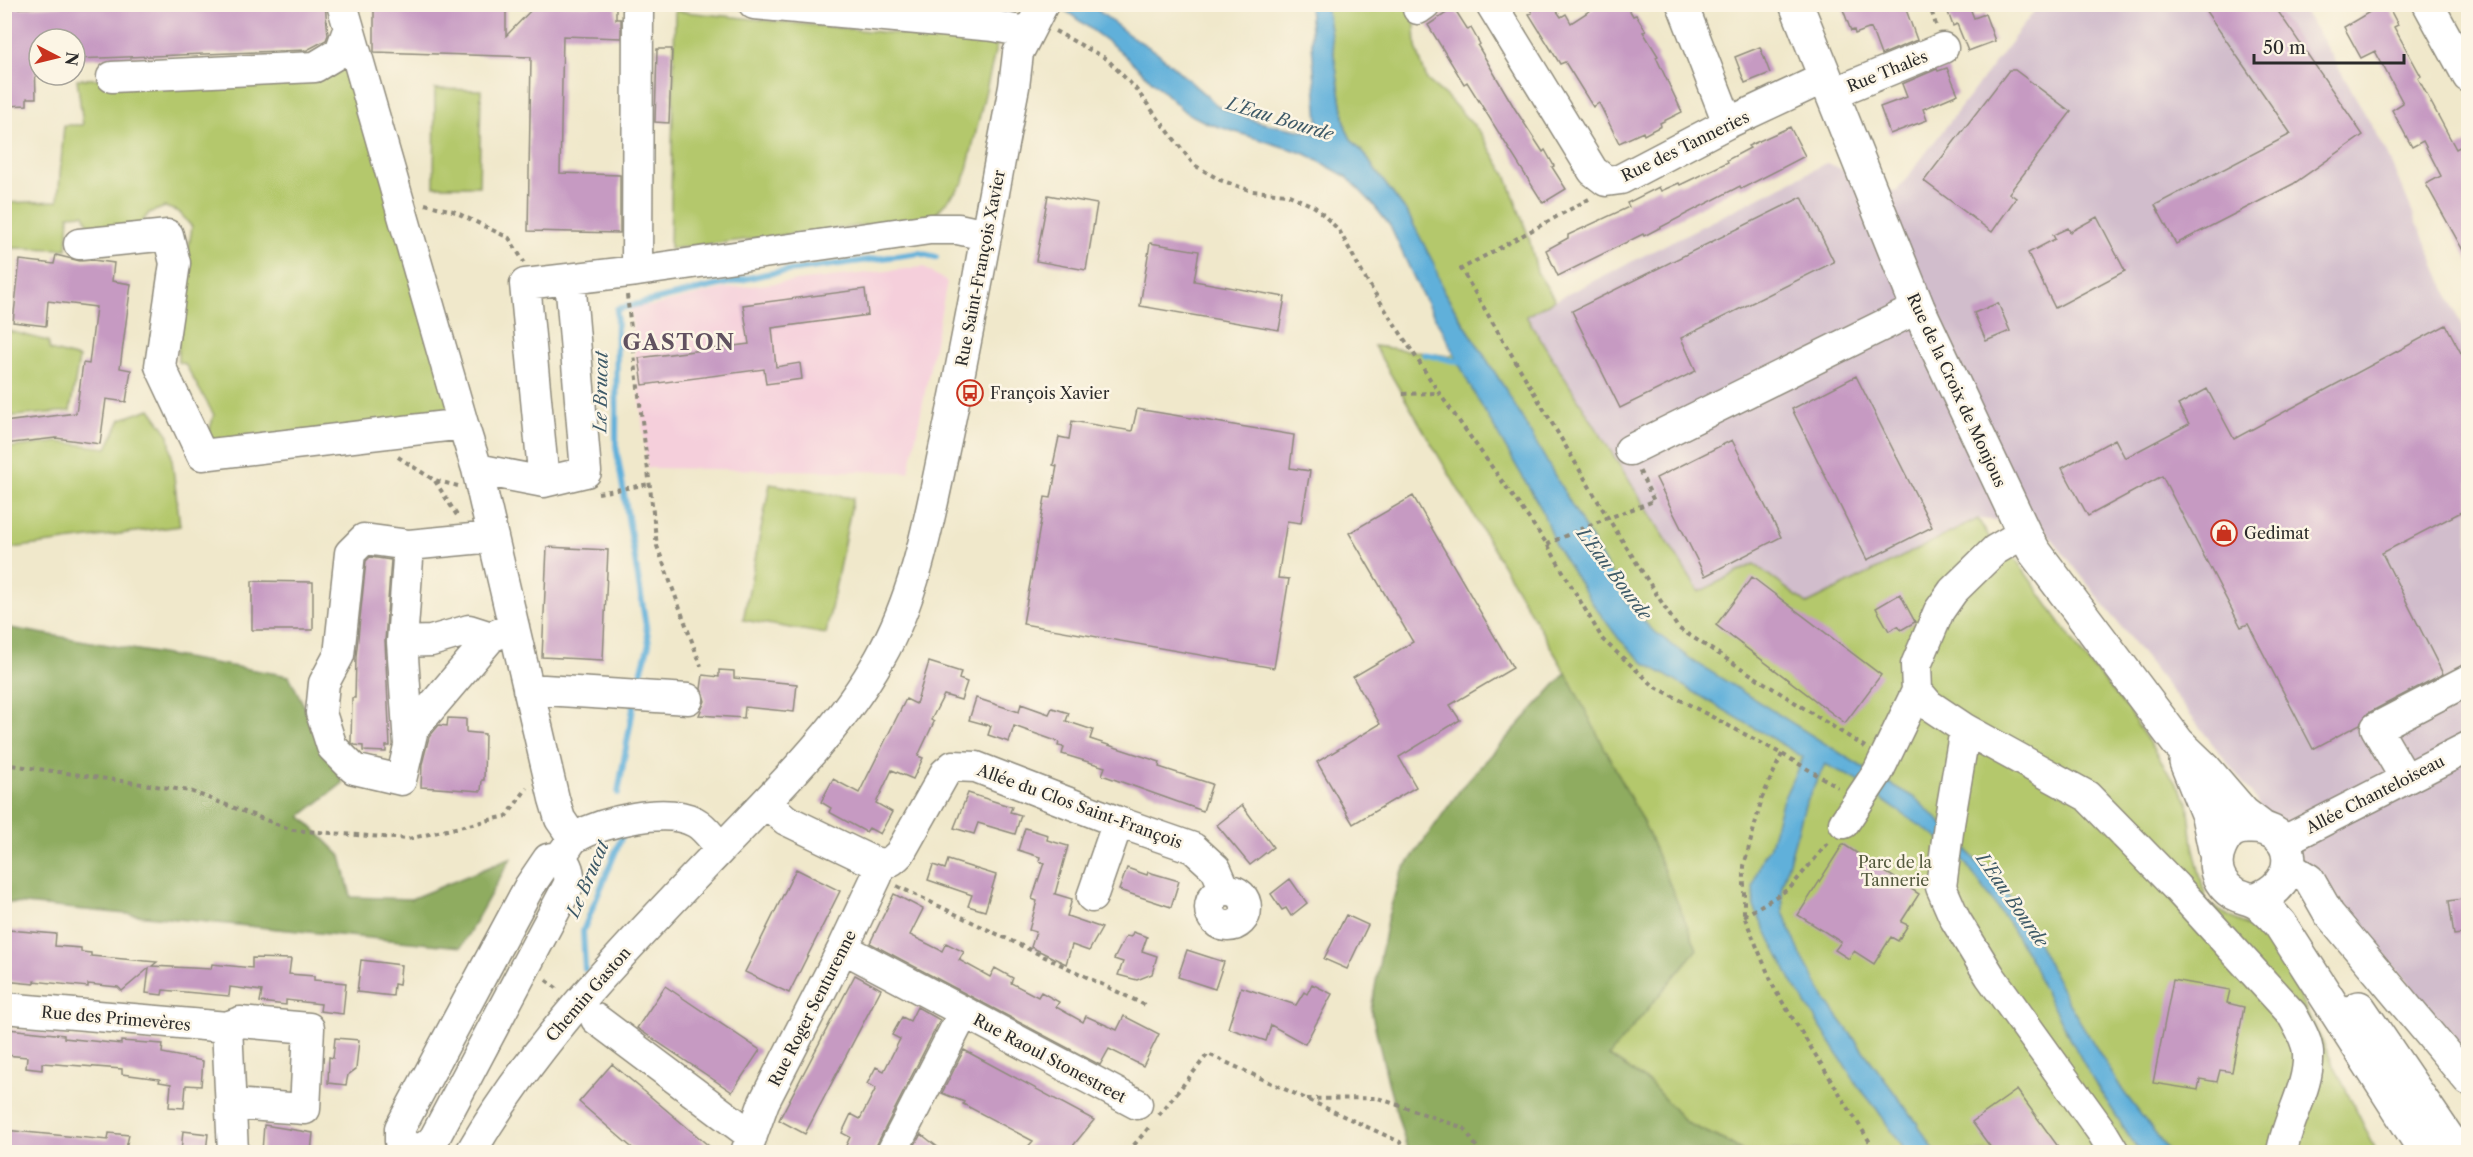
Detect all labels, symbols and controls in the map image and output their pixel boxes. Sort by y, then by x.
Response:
north arrow [27,27,87,87]
scale bar [2254,27,2404,65]
text: 50 m [2263,37,2306,59]
street label: Rue Thalès [1844,46,1930,96]
text: N [61,51,83,67]
water label: L'Eau Bourde [1222,92,1337,146]
street label: Rue des Tanneries [1618,106,1752,186]
street label: Rue Saint-François Xavier [951,168,1009,368]
street label: Rue de la Croix de Monjous [1903,290,2011,490]
district label: GASTON [622,329,736,356]
water label: Le Brucat [589,349,613,435]
bus stop icon: François Xavier [955,378,985,408]
place label: François Xavier [990,383,1110,403]
shop icon: Gedimat [2209,518,2239,548]
water label: L'Eau Bourde [1571,522,1657,626]
place label: Gedimat [2244,523,2310,543]
street label: Allée Chanteloiseau [2302,750,2448,838]
street label: Allée du Clos Saint-François [974,759,1185,852]
water label: Le Brucat [561,836,615,923]
water label: L'Eau Bourde [1970,847,2053,953]
park label: Parc de la Tannerie [1858,852,1933,890]
street label: Rue Roger Senturenne [764,926,860,1089]
street label: Chemin Gaston [541,943,635,1045]
street label: Rue des Primevères [40,1001,192,1035]
street label: Rue Raoul Stonestreet [970,1009,1130,1107]

